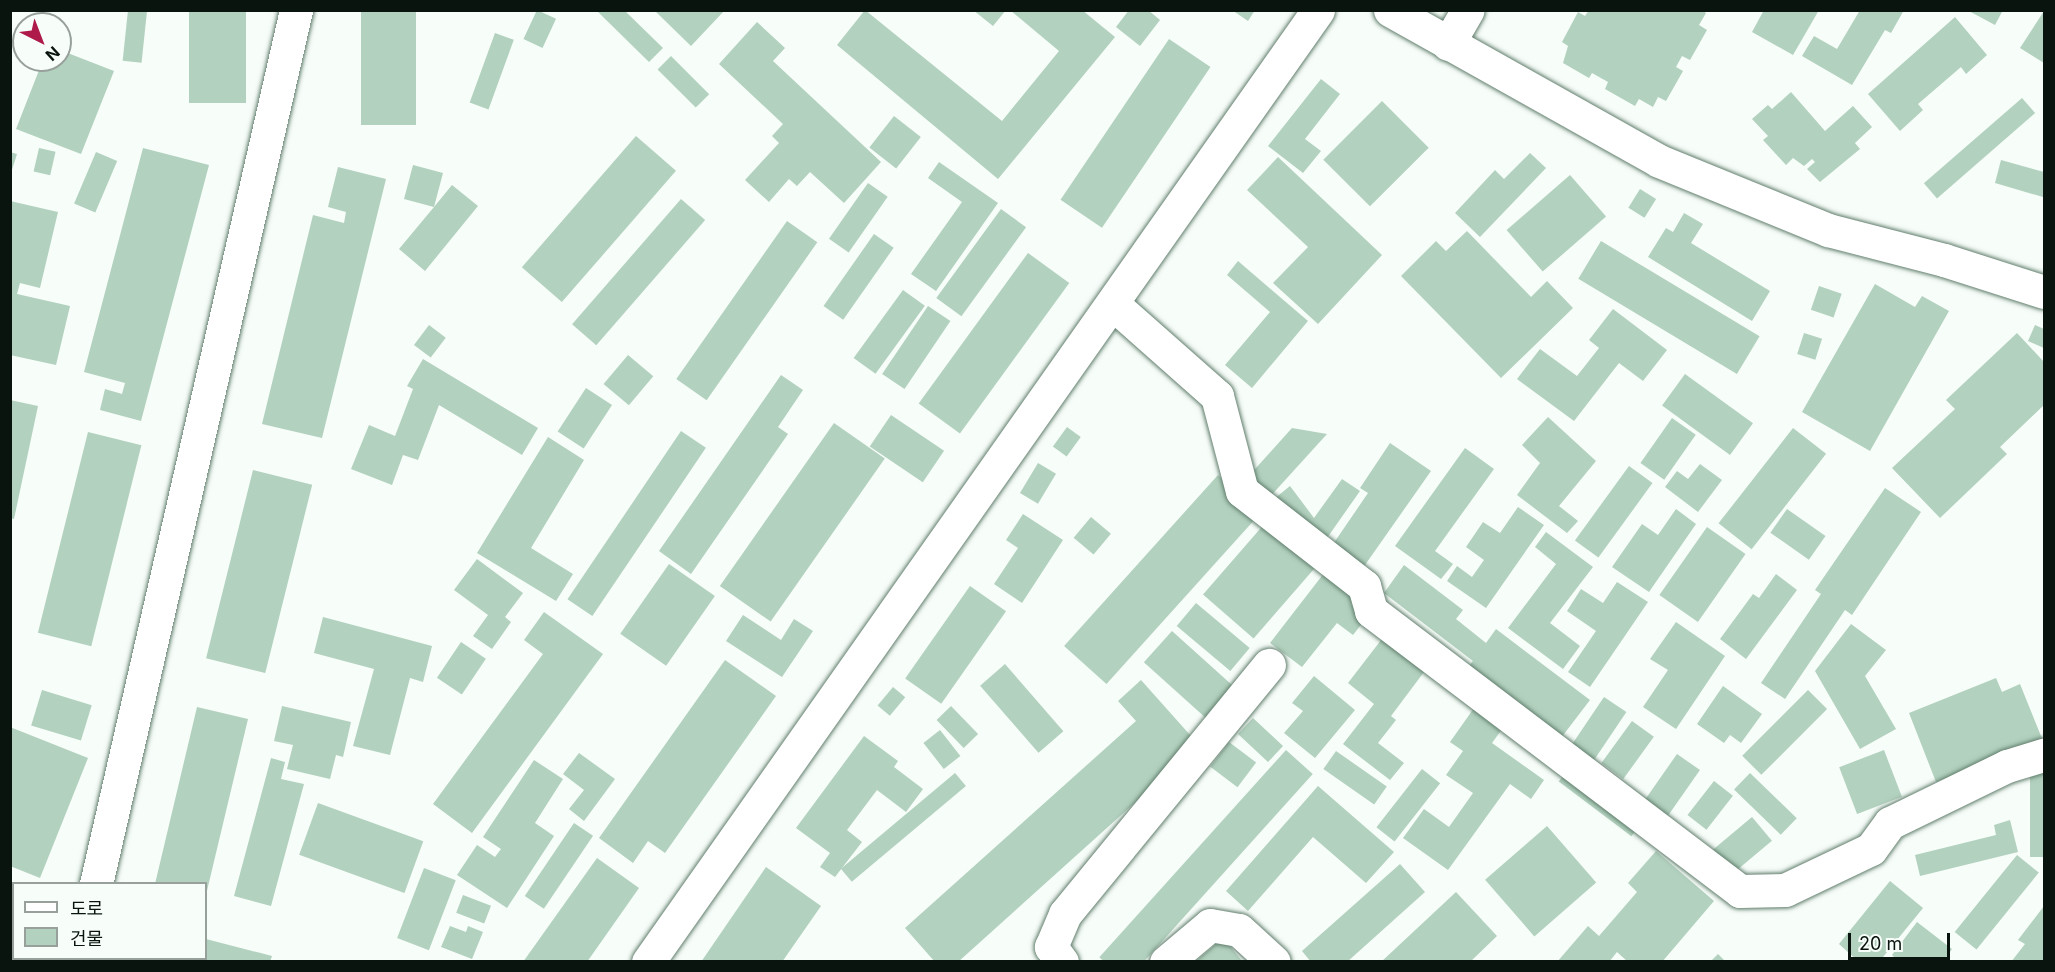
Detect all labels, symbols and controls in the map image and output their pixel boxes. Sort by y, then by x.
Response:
north arrow [12,12,72,72]
text: N [41,42,64,65]
legend [12,882,207,960]
text: 도로 [70,898,103,919]
scale bar [1851,921,1953,959]
text: 건물 [70,928,103,949]
text: 20 m [1859,933,1902,954]

